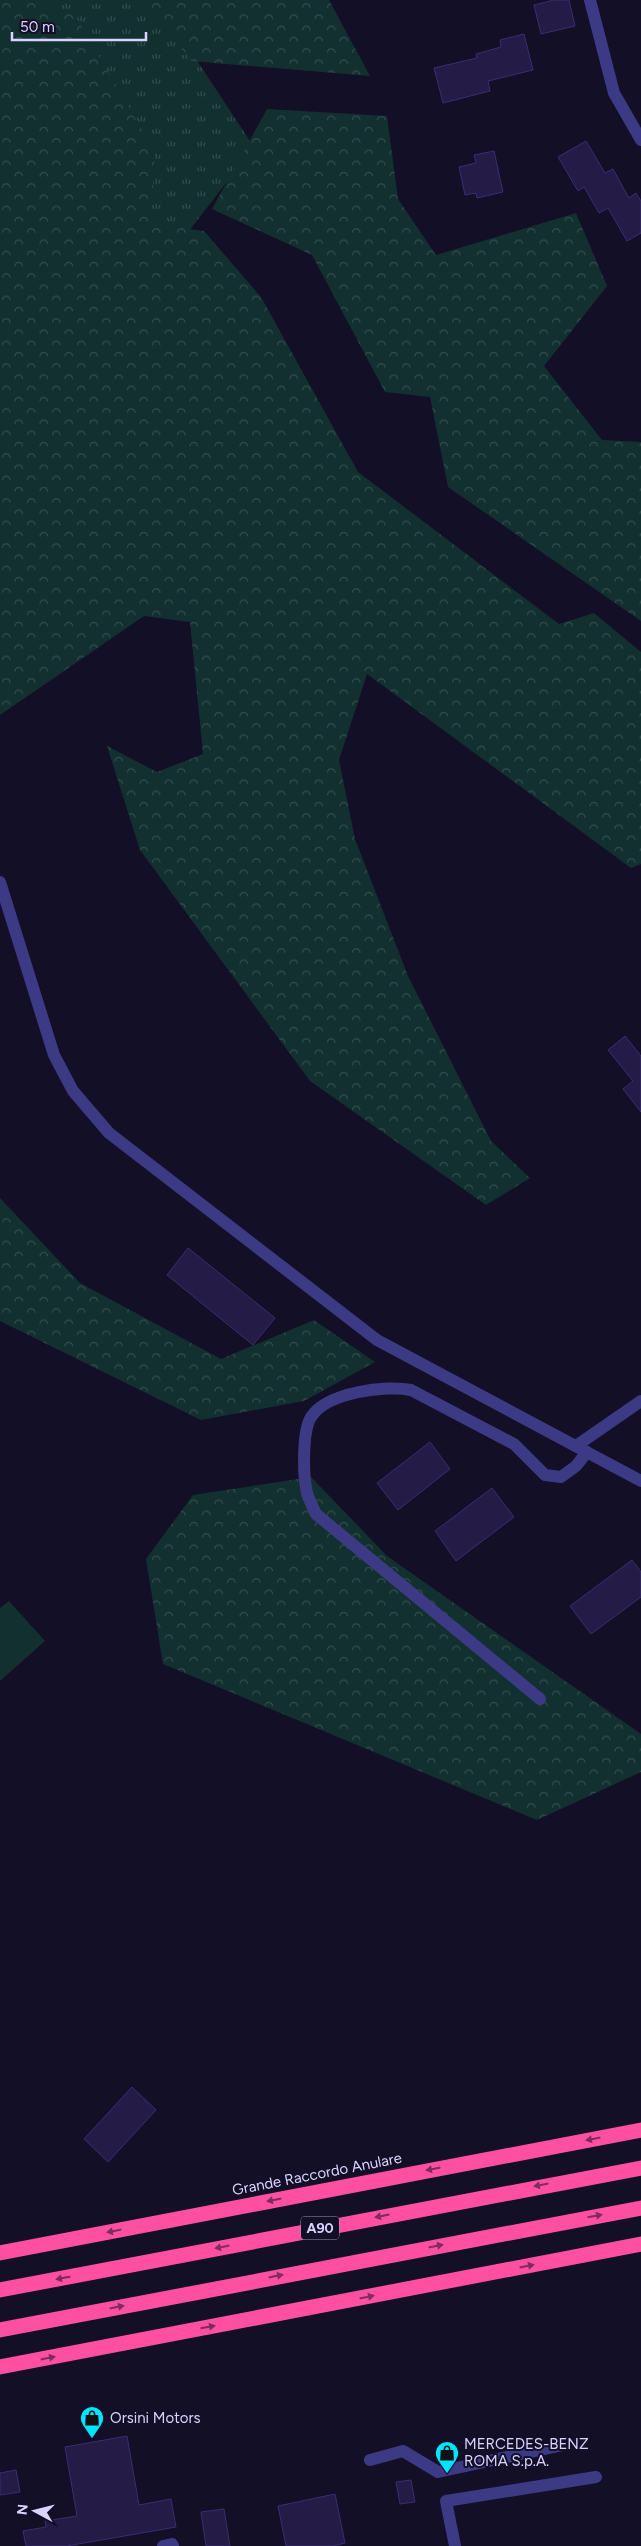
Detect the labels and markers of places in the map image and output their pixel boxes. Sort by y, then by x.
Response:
shop icon: Orsini Motors [79,2405,105,2439]
place label: Orsini Motors [110,2409,201,2427]
place label: MERCEDES-BENZ ROMA S.p.A. [464,2435,589,2470]
shop icon: MERCEDES-BENZ ROMA S.p.A. [434,2440,460,2474]

